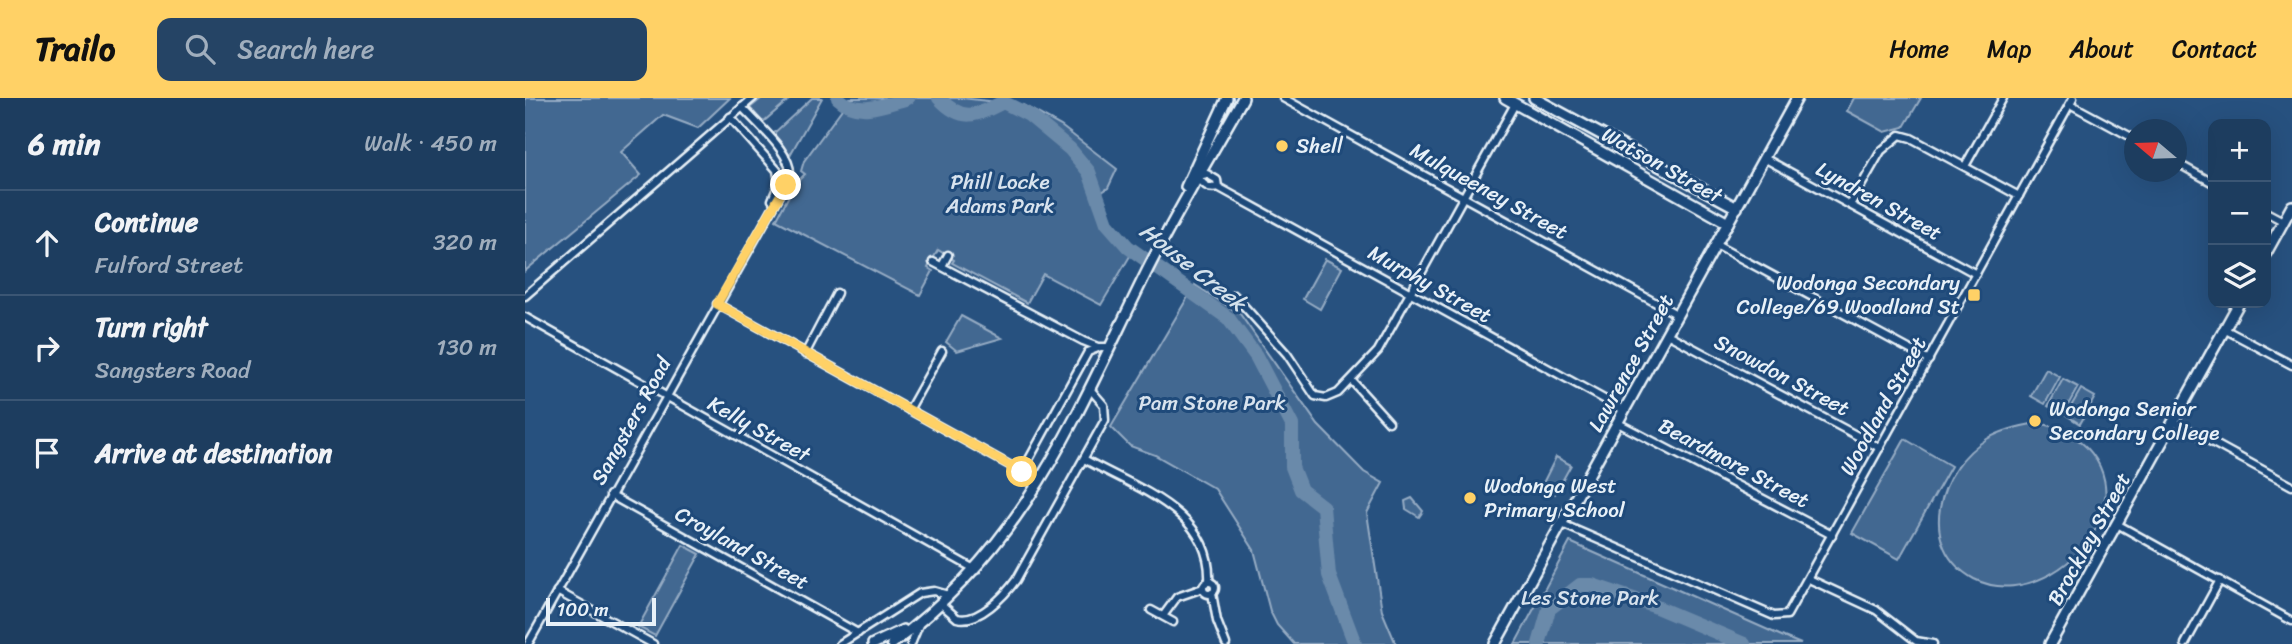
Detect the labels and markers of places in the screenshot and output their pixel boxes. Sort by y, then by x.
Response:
place label: Shell [1296,127,1344,165]
marker: Shell [1274,138,1290,154]
place label: Wodonga Secondary College/69 Woodland St [1737,264,1960,326]
marker: Wodonga Secondary College/69 Woodland St [1966,287,1982,303]
place label: Wodonga Senior Secondary College [2049,390,2219,452]
marker: Wodonga Senior Secondary College [2027,413,2043,429]
place label: Wodonga West Primary School [1484,467,1626,529]
marker: Wodonga West Primary School [1462,490,1478,506]

